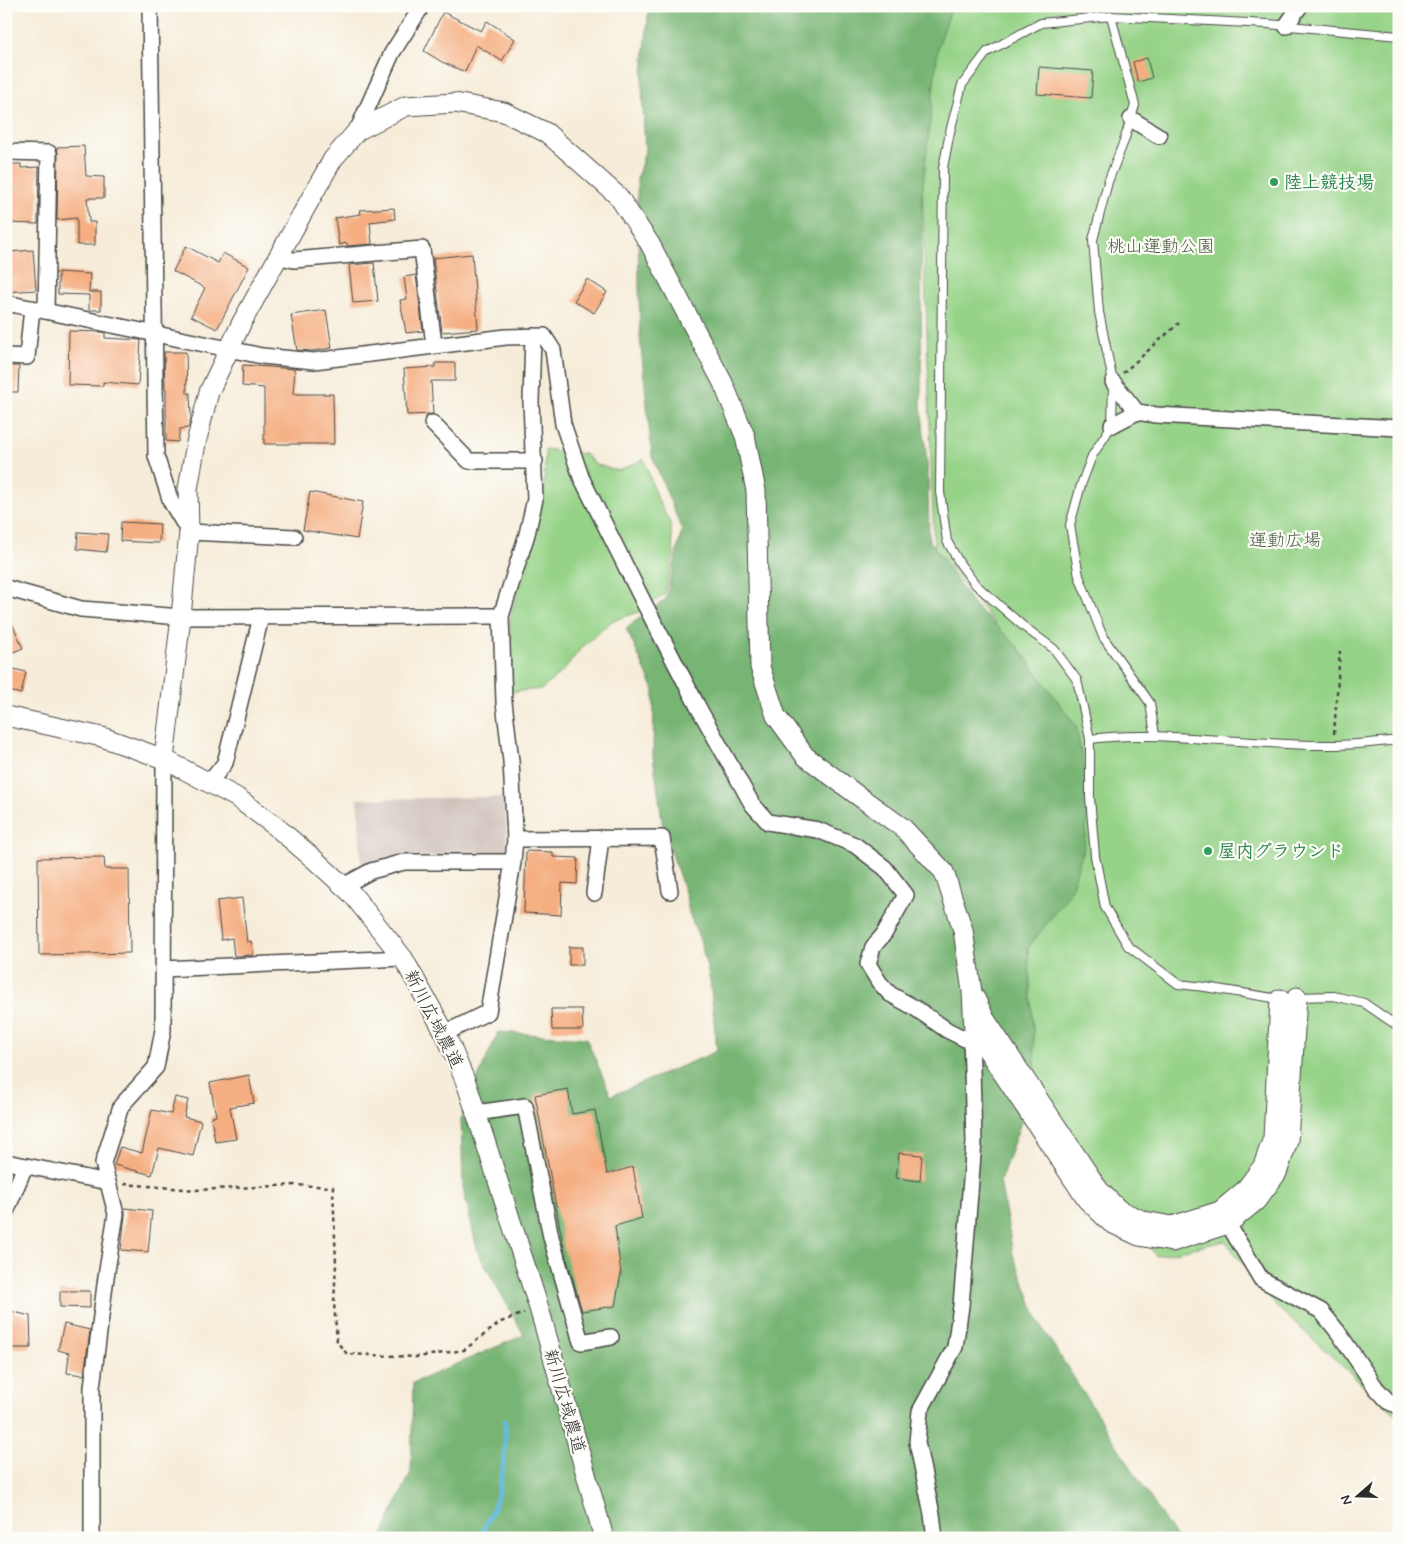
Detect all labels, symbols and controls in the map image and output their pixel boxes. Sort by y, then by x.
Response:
place label: 陸上競技場 [1284,171,1374,195]
marker: 陸上競技場 [1268,176,1280,188]
park label: 桃山運動公園 [1107,235,1215,259]
park label: 運動広場 [1249,529,1321,553]
place label: 屋内グラウンド [1218,840,1344,864]
marker: 屋内グラウンド [1202,845,1214,857]
street label: 新川広域農道 [398,966,468,1073]
street label: 新川広域農道 [538,1346,590,1456]
north arrow [1332,1472,1382,1522]
text: N [1337,1493,1357,1508]

